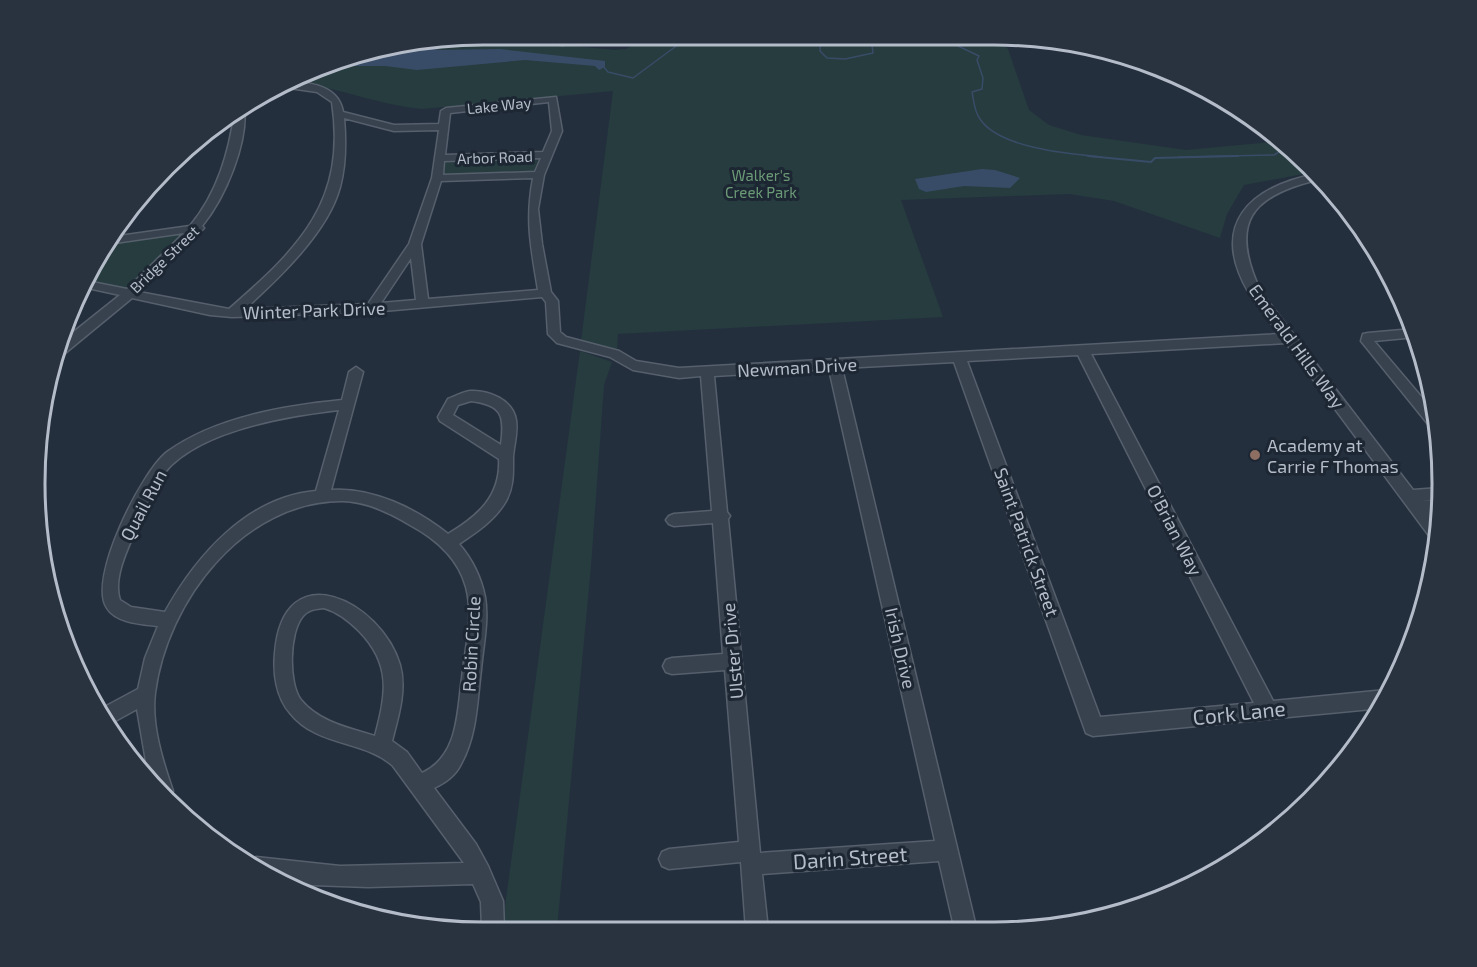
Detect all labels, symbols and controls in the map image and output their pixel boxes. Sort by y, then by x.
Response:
street label: Lake Way [466,93,532,117]
street label: Arbor Road [457,147,533,167]
park label: Walker's Creek Park [725,166,797,201]
street label: Bridge Street [126,221,202,296]
street label: Emerald Hills Way [1244,279,1350,413]
street label: Winter Park Drive [242,297,386,323]
street label: Newman Drive [736,353,858,381]
place label: Academy at Carrie F Thomas [1267,434,1399,477]
marker: Academy at Carrie F Thomas [1248,448,1262,462]
street label: Saint Patrick Street [990,465,1064,619]
street label: Quail Run [115,466,171,544]
street label: O'Brian Way [1143,481,1207,580]
street label: Robin Circle [458,595,484,693]
street label: Ulster Drive [717,602,747,700]
street label: Irish Drive [881,605,921,691]
street label: Cork Lane [1191,695,1287,729]
street label: Darin Street [792,841,908,873]

